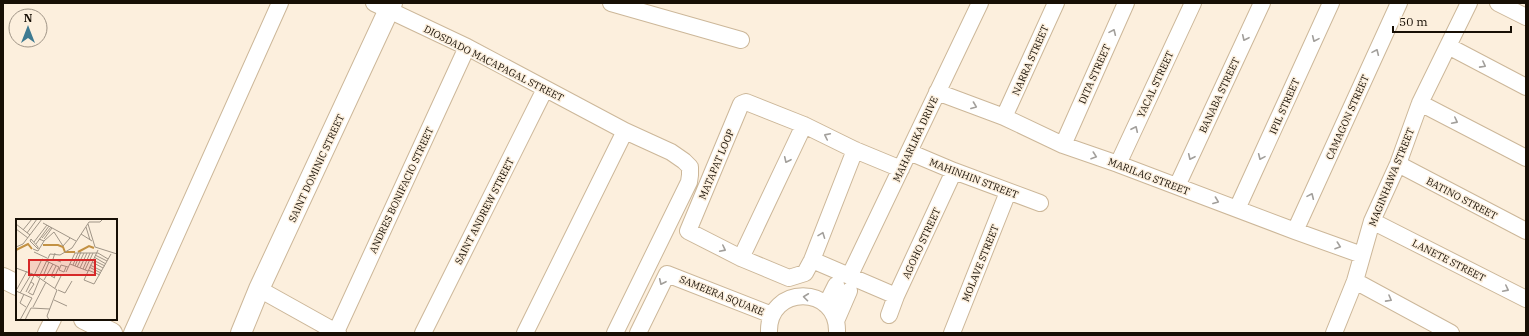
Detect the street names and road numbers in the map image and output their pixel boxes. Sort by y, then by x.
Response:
street label: DIOSDADO MACAPAGAL STREET [422,22,566,105]
street label: NARRA STREET [1009,23,1052,97]
street label: DITA STREET [1076,42,1114,106]
street label: YACAL STREET [1134,48,1177,120]
street label: BANABA STREET [1196,55,1243,135]
street label: CAMAGON STREET [1323,72,1372,162]
street label: IPIL STREET [1266,76,1303,136]
street label: MAHARLIKA DRIVE [890,94,941,184]
street label: SAINT DOMINIC STREET [286,112,347,224]
street label: ANDRES BONIFACIO STREET [366,124,437,256]
street label: MAGINHAWA STREET [1366,126,1417,228]
street label: MATAPAT LOOP [696,127,737,201]
street label: SAINT ANDREW STREET [452,155,517,267]
street label: MAHINHIN STREET [927,155,1021,202]
street label: MARILAG STREET [1106,155,1192,198]
street label: BATINO STREET [1424,174,1500,223]
street label: AGOHO STREET [899,205,944,281]
street label: MOLAVE STREET [959,222,1002,304]
street label: LANETE STREET [1410,236,1488,285]
street label: SAMEERA SQUARE [678,273,766,318]

